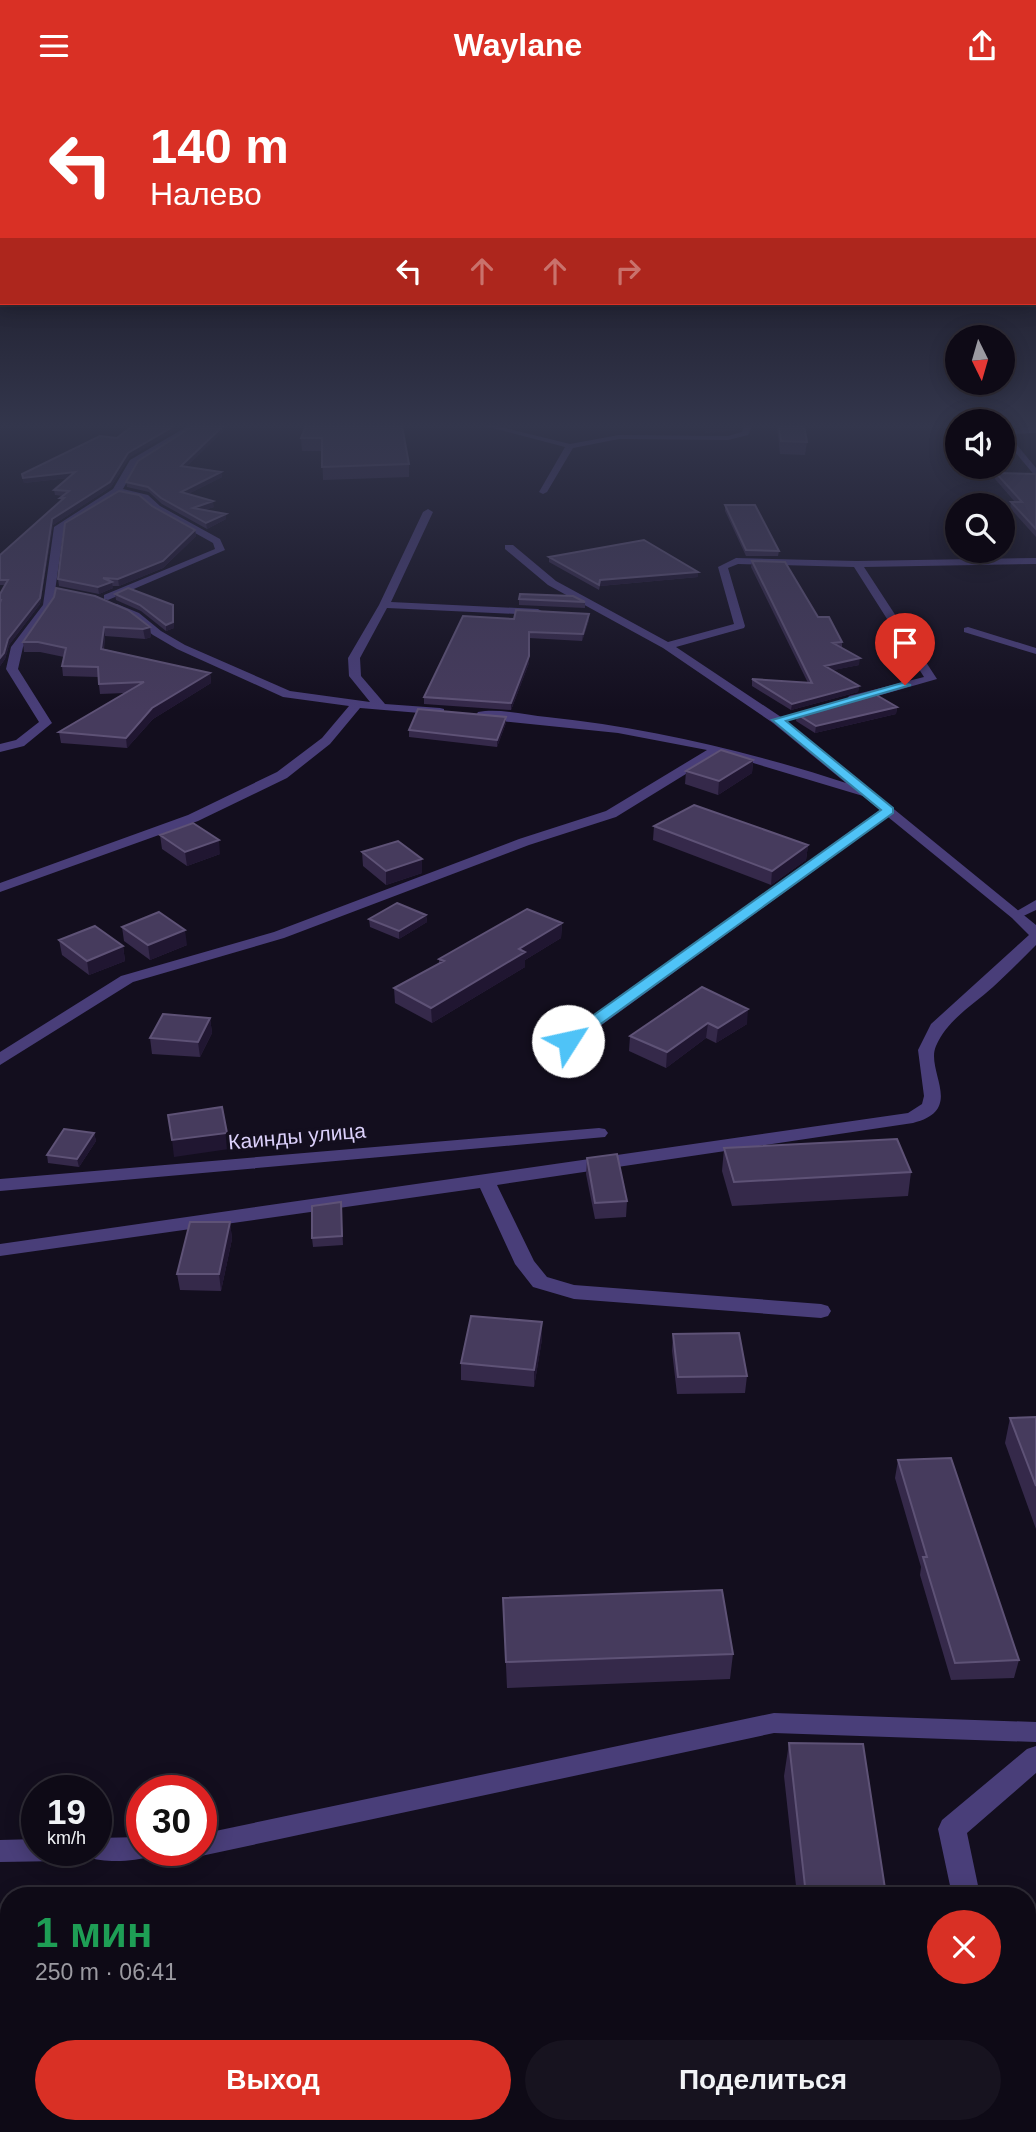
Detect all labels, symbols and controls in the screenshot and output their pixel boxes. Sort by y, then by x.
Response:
icon: menu [35,27,73,65]
text: Waylane [454,27,582,63]
icon: share [963,27,1001,65]
icon: left [35,119,126,210]
text: 140 m [150,119,289,173]
text: Налево [150,176,262,212]
icon: left [390,252,428,290]
icon: ahead [463,252,501,290]
icon: ahead [536,252,574,290]
icon: right [609,252,647,290]
north arrow [945,325,1015,395]
map controls [945,325,1015,563]
button: sound [945,409,1015,479]
button: search [945,493,1015,563]
pin [875,613,935,685]
icon: arrive [886,624,924,662]
position arrow [531,1004,605,1078]
street label: Каинды улица [227,1118,367,1153]
speed limit sign: 30 [126,1775,217,1866]
text: 19 [47,1792,86,1831]
text: km/h [47,1828,86,1848]
text: 1 мин [35,1909,152,1956]
button: close [927,1910,1001,1984]
text: 250 m · 06:41 [35,1959,177,1985]
button: Выход [35,2040,511,2120]
button: Поделиться [525,2040,1001,2120]

